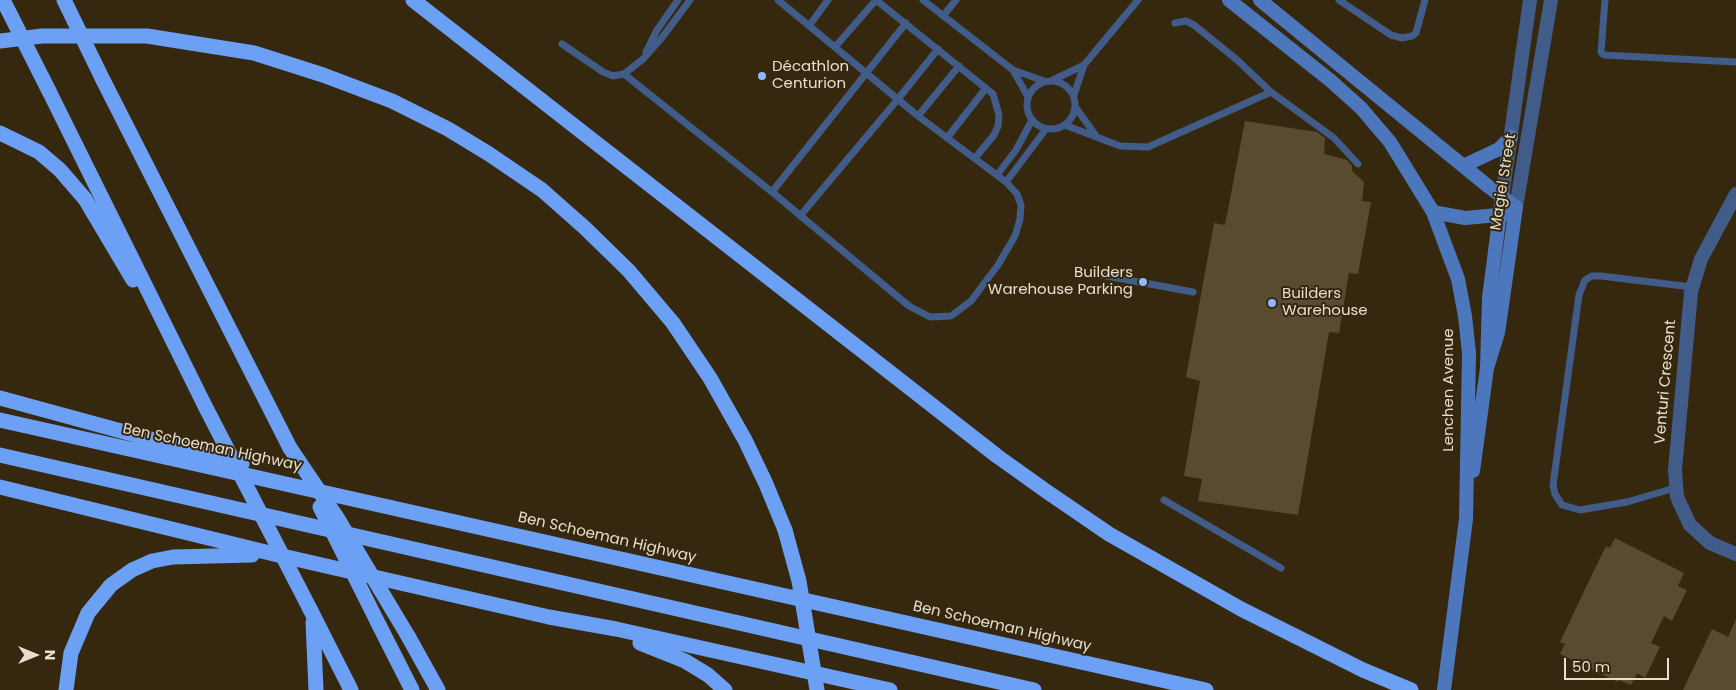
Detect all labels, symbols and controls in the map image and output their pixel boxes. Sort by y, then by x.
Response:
place label: Décathlon Centurion [772,58,849,93]
marker: Décathlon Centurion [756,70,768,82]
street label: Magiel Street [1487,132,1521,232]
place label: Builders Warehouse Parking [988,264,1133,299]
marker: Builders Warehouse Parking [1137,276,1149,288]
place label: Builders Warehouse [1282,285,1368,320]
marker: Builders Warehouse [1266,297,1278,309]
street label: Venturi Crescent [1652,319,1680,445]
street label: Lenchen Avenue [1440,328,1458,452]
street label: Ben Schoeman Highway [121,420,303,476]
street label: Ben Schoeman Highway [516,509,698,567]
street label: Ben Schoeman Highway [911,598,1093,656]
north arrow [10,630,60,680]
scale bar [1566,648,1671,680]
text: N [40,650,60,660]
text: 50 m [1572,656,1610,677]

